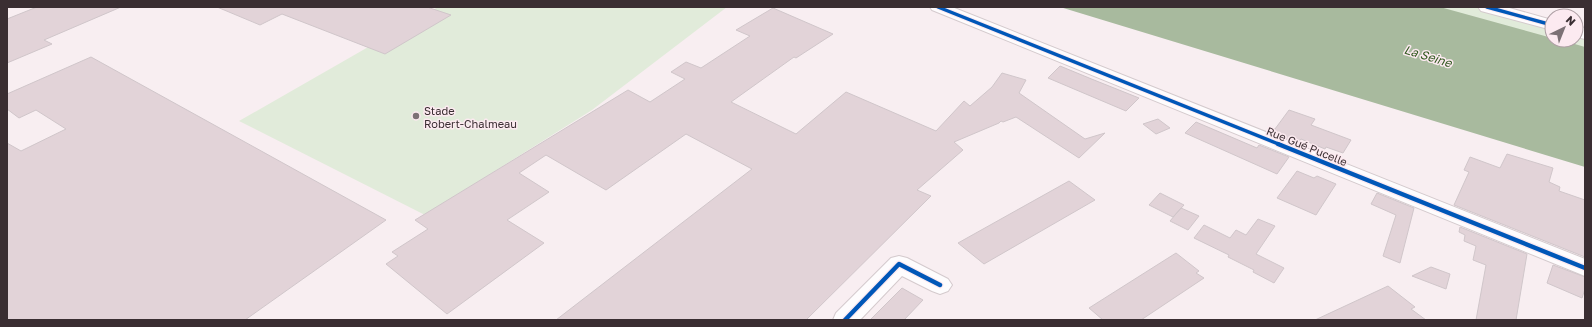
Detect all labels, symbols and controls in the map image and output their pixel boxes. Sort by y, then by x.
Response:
north arrow [1544,8,1584,48]
text: N [1564,13,1579,28]
water label: La Seine [1402,42,1455,71]
place label: Stade Robert-Chalmeau [424,104,517,130]
marker: Stade Robert-Chalmeau [411,111,421,121]
street label: Rue Gué Pucelle [1265,124,1349,168]

